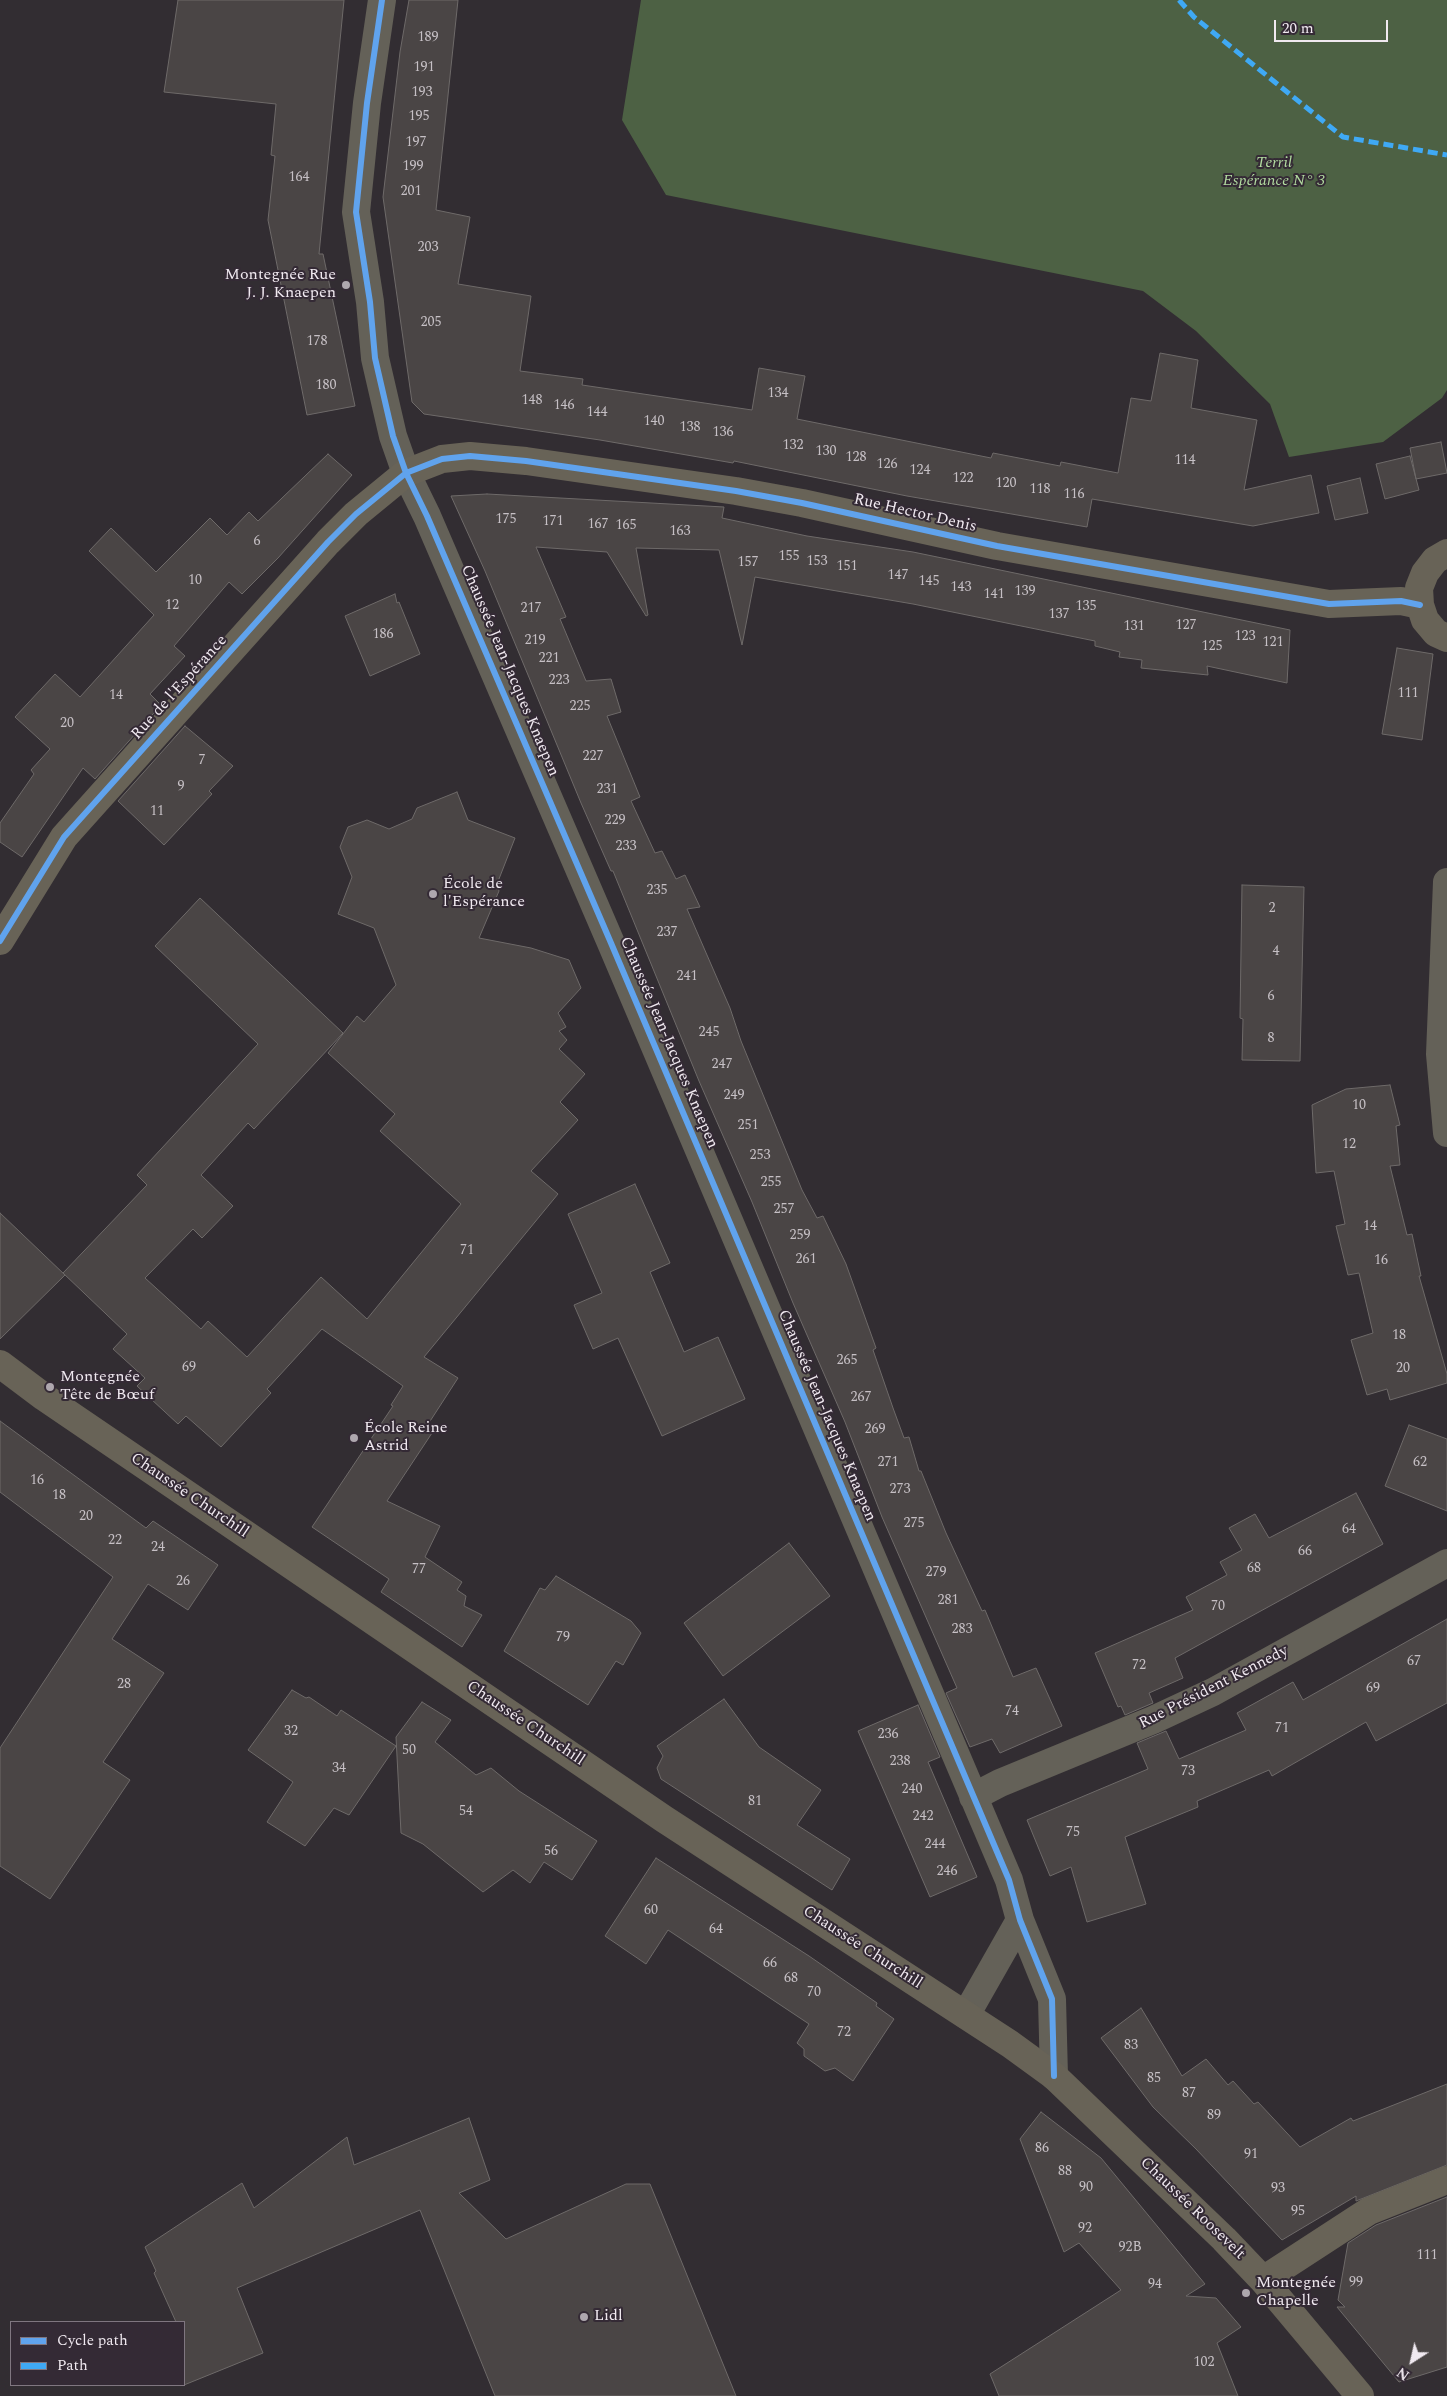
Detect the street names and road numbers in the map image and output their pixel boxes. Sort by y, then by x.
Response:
street label: Rue Hector Denis [852,491,978,537]
street label: Chaussée Jean-Jacques Knaepen [456,562,562,780]
street label: Rue de l'Espérance [128,632,232,744]
street label: Chaussée Jean-Jacques Knaepen [615,934,721,1152]
street label: Chaussée Jean-Jacques Knaepen [773,1307,879,1525]
street label: Chaussée Churchill [126,1449,252,1543]
street label: Rue Président Kennedy [1136,1642,1292,1734]
street label: Chaussée Churchill [462,1677,588,1771]
street label: Chaussée Churchill [799,1902,925,1994]
street label: Chaussée Roosevelt [1135,2154,1249,2264]

